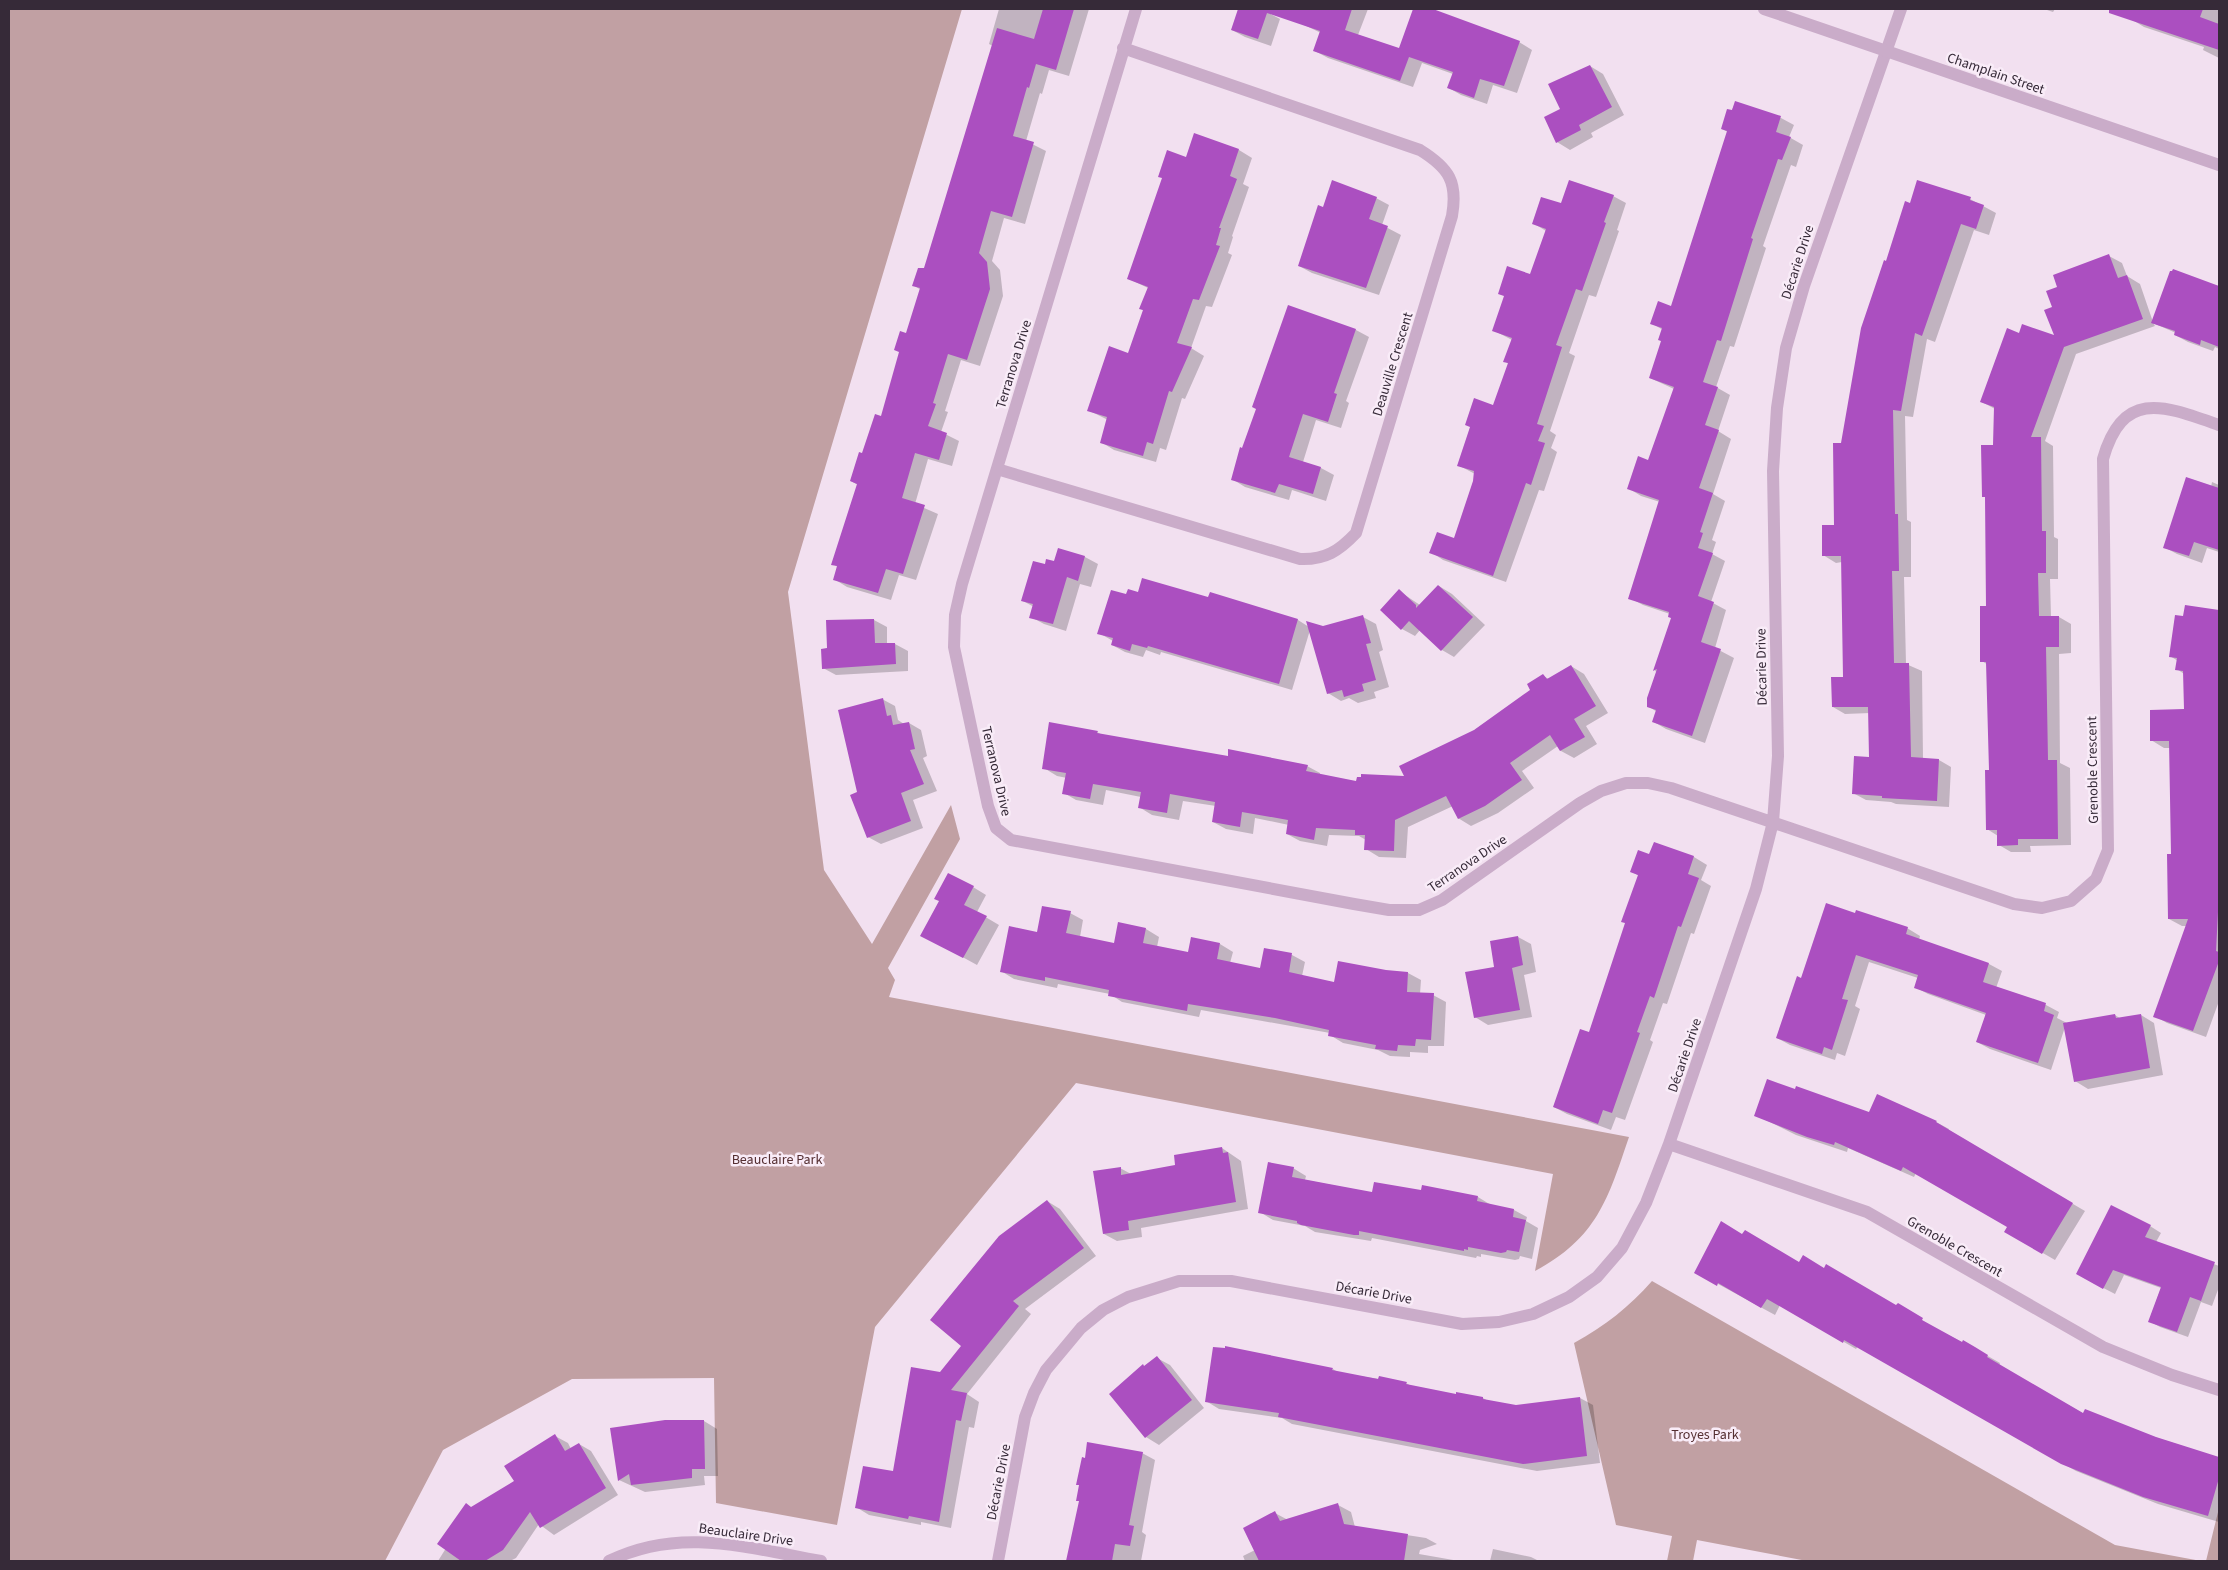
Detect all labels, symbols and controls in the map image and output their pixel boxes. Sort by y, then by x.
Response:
street label: Champlain Street [1944,48,2047,100]
street label: Décarie Drive [1777,222,1819,302]
street label: Deauville Crescent [1368,310,1418,419]
street label: Terranova Drive [991,318,1037,411]
street label: Décarie Drive [1751,628,1773,706]
street label: Grenoble Crescent [2082,716,2104,824]
street label: Terranova Drive [976,724,1016,818]
street label: Terranova Drive [1424,830,1511,898]
street label: Décarie Drive [1663,1016,1707,1095]
park label: Beauclaire Park [732,1150,822,1170]
street label: Grenoble Crescent [1903,1211,2006,1283]
street label: Décarie Drive [1334,1276,1414,1310]
park label: Troyes Park [1671,1425,1739,1445]
street label: Décarie Drive [982,1442,1016,1522]
street label: Beauclaire Drive [697,1518,794,1552]

